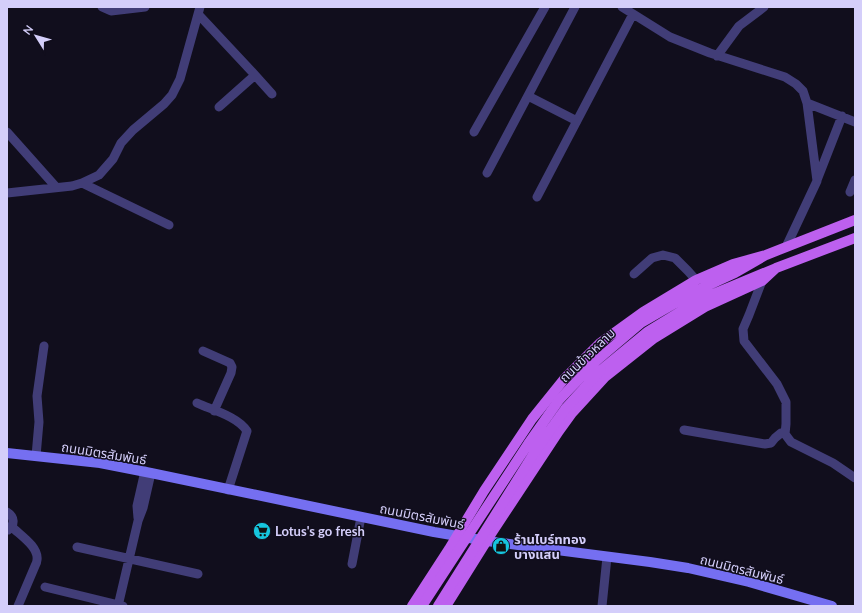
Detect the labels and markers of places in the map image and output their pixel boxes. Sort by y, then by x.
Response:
supermarket icon: Lotus's go fresh [252,521,272,541]
place label: Lotus's go fresh [275,523,365,539]
place label: ร้านไบร์ททอง บางแสน [514,531,586,562]
shop icon: ร้านไบร์ททอง บางแสน [491,536,511,556]

